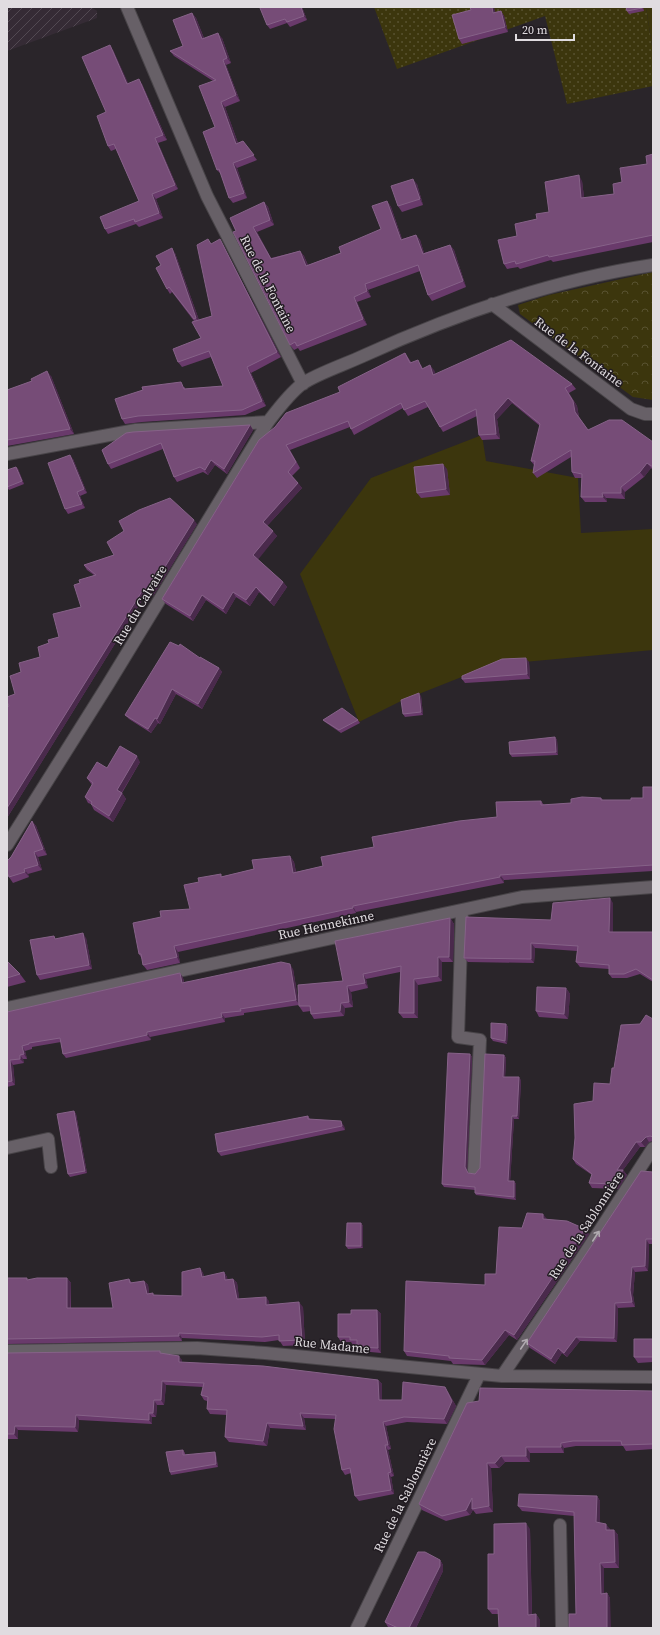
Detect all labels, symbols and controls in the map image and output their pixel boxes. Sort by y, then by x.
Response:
scale bar [516,16,574,42]
text: 20 m [522,22,548,38]
street label: Rue de la Fontaine [236,232,300,336]
street label: Rue de la Fontaine [531,313,627,391]
street label: Rue du Calvaire [109,561,171,648]
street label: Rue Hennekinne [276,906,376,943]
street label: Rue de la Sablonnière [545,1167,628,1282]
one-way arrow [593,1230,601,1242]
street label: Rue Madame [293,1333,371,1357]
one-way arrow [520,1339,528,1350]
street label: Rue de la Sablonnière [370,1434,440,1555]

